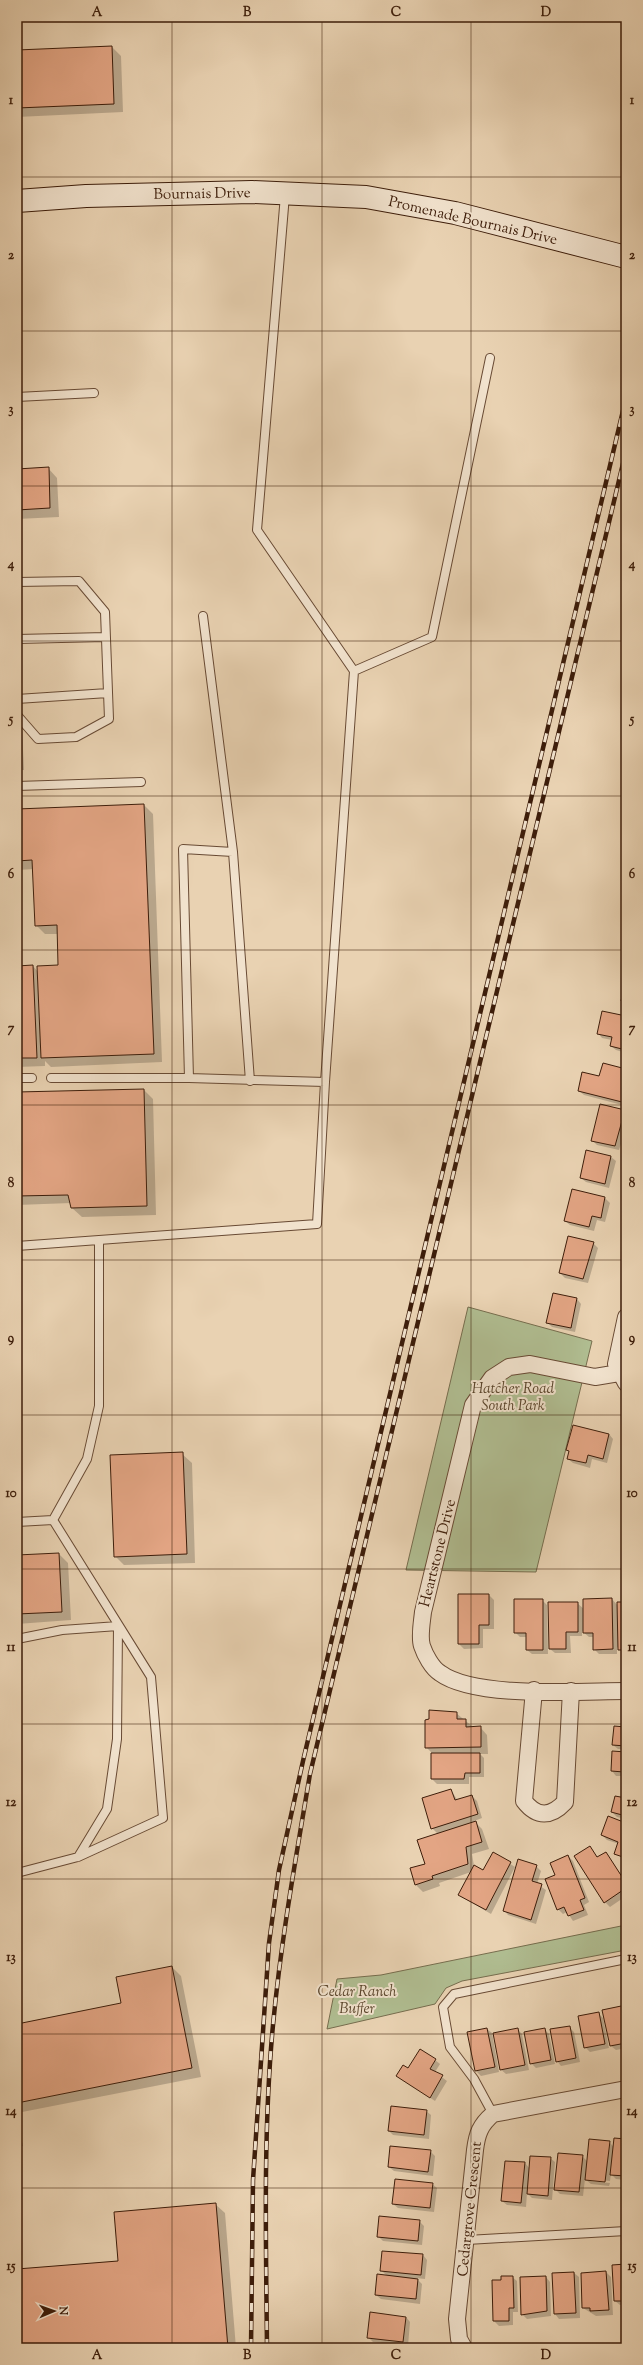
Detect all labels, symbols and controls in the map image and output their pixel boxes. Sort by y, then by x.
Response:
text: A [92,4,103,22]
text: B [243,4,252,22]
text: C [391,4,401,22]
text: D [541,4,551,22]
text: 1 [9,92,14,110]
text: 1 [630,92,635,110]
street label: Bournais Drive [153,183,251,206]
street label: Promenade Bournais Drive [386,192,559,251]
text: 2 [8,247,15,265]
text: 2 [629,247,636,265]
text: 3 [8,401,14,419]
text: 3 [629,401,635,419]
text: 4 [7,556,15,574]
text: 4 [628,556,636,574]
text: 5 [8,711,14,729]
text: 5 [629,711,635,729]
text: 6 [8,866,15,884]
text: 6 [629,866,636,884]
text: 7 [8,1020,15,1038]
text: 7 [629,1020,636,1038]
text: 8 [8,1175,15,1193]
text: 8 [629,1175,636,1193]
text: 9 [8,1330,15,1348]
text: 9 [629,1330,636,1348]
park label: Hatcher Road South Park [472,1379,555,1417]
text: 10 [5,1485,17,1503]
text: 10 [626,1485,638,1503]
street label: Heartstone Drive [415,1497,462,1610]
text: 11 [7,1639,16,1657]
text: 11 [628,1639,637,1657]
text: 12 [6,1794,17,1812]
text: 12 [627,1794,638,1812]
text: 13 [6,1949,16,1967]
text: 13 [627,1949,637,1967]
park label: Cedar Ranch Buffer [317,1982,397,2020]
text: 14 [6,2103,17,2121]
text: 14 [627,2103,638,2121]
street label: Cedargrove Crescent [453,2141,488,2278]
text: 15 [7,2258,16,2276]
text: 15 [628,2258,637,2276]
north arrow [34,2291,74,2331]
text: N [55,2305,71,2316]
text: A [92,2347,103,2365]
text: B [243,2347,252,2365]
text: C [391,2347,401,2365]
text: D [541,2347,551,2365]

